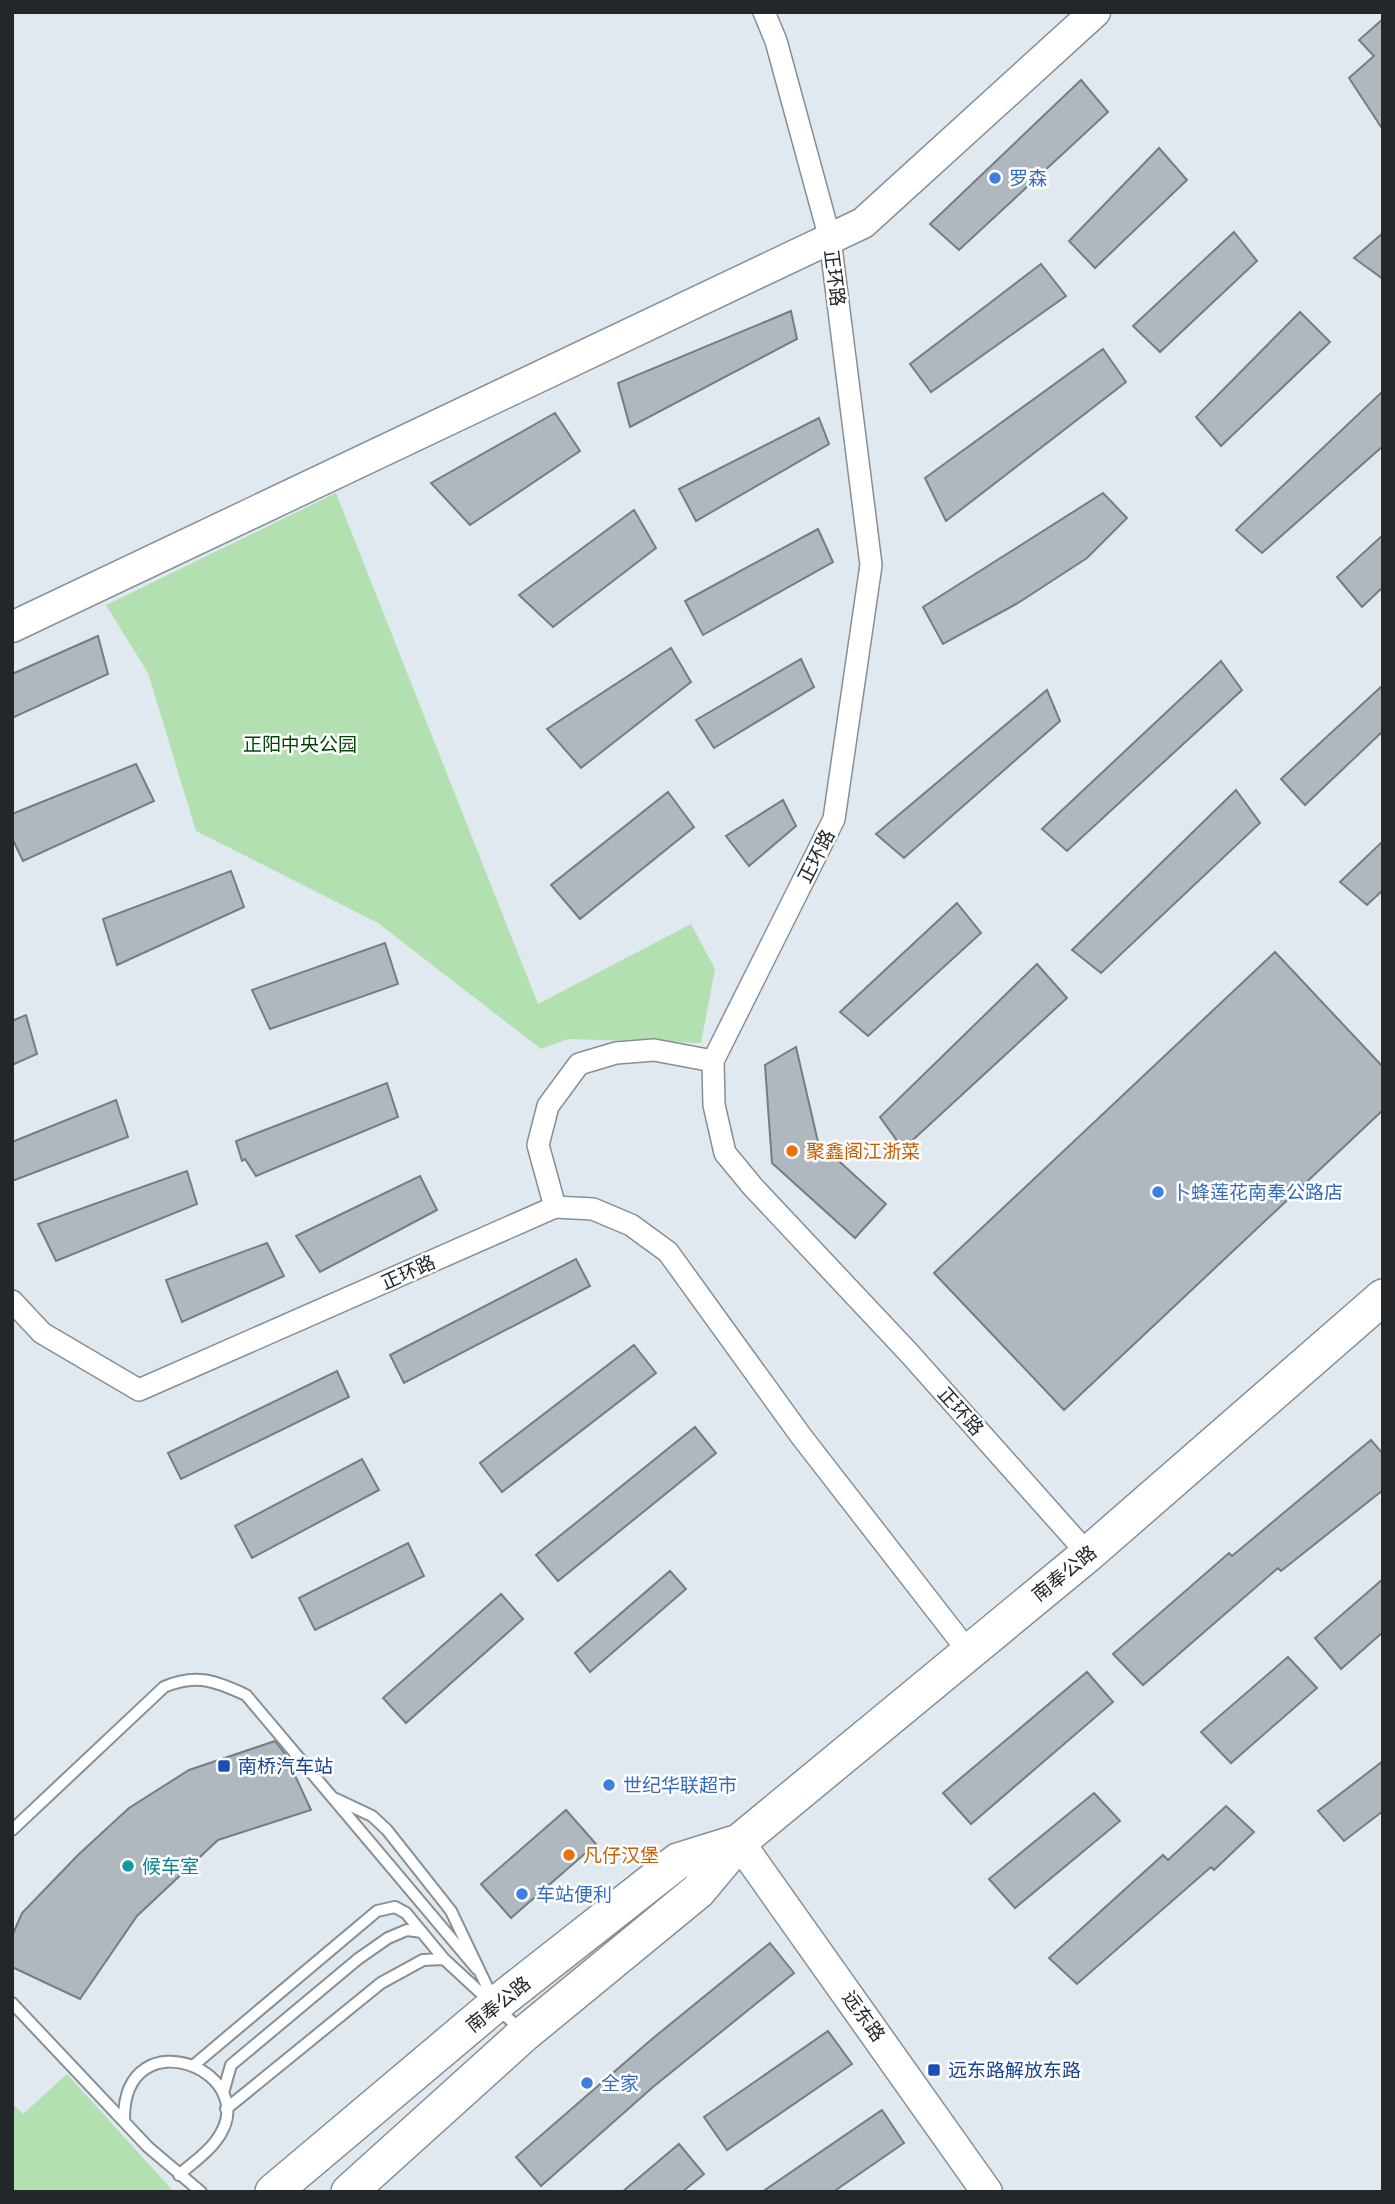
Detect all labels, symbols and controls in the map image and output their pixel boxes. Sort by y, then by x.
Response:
place label: 罗森 [1009,166,1047,190]
marker: 罗森 [987,170,1003,186]
street label: 正环路 [820,248,850,308]
park label: 正阳中央公园 [243,732,357,756]
street label: 正环路 [792,825,840,887]
place label: 聚鑫阁江浙菜 [806,1139,920,1163]
marker: 聚鑫阁江浙菜 [784,1143,800,1159]
place label: 卜蜂莲花南奉公路店 [1172,1180,1343,1204]
marker: 卜蜂莲花南奉公路店 [1150,1184,1166,1200]
street label: 正环路 [377,1249,439,1295]
street label: 正环路 [933,1382,989,1440]
street label: 南奉公路 [1027,1540,1101,1606]
place label: 南桥汽车站 [238,1754,333,1778]
marker: 南桥汽车站 [216,1758,232,1774]
place label: 世纪华联超市 [623,1773,737,1797]
marker: 世纪华联超市 [601,1777,617,1793]
place label: 凡仔汉堡 [583,1843,659,1867]
marker: 凡仔汉堡 [561,1847,577,1863]
place label: 候车室 [142,1854,199,1878]
marker: 候车室 [120,1858,136,1874]
place label: 车站便利 [536,1882,612,1906]
marker: 车站便利 [514,1886,530,1902]
street label: 南奉公路 [461,1971,535,2037]
street label: 远东路 [838,1986,890,2046]
place label: 远东路解放东路 [948,2058,1081,2082]
marker: 远东路解放东路 [926,2062,942,2078]
place label: 全家 [601,2071,639,2095]
marker: 全家 [579,2075,595,2091]

